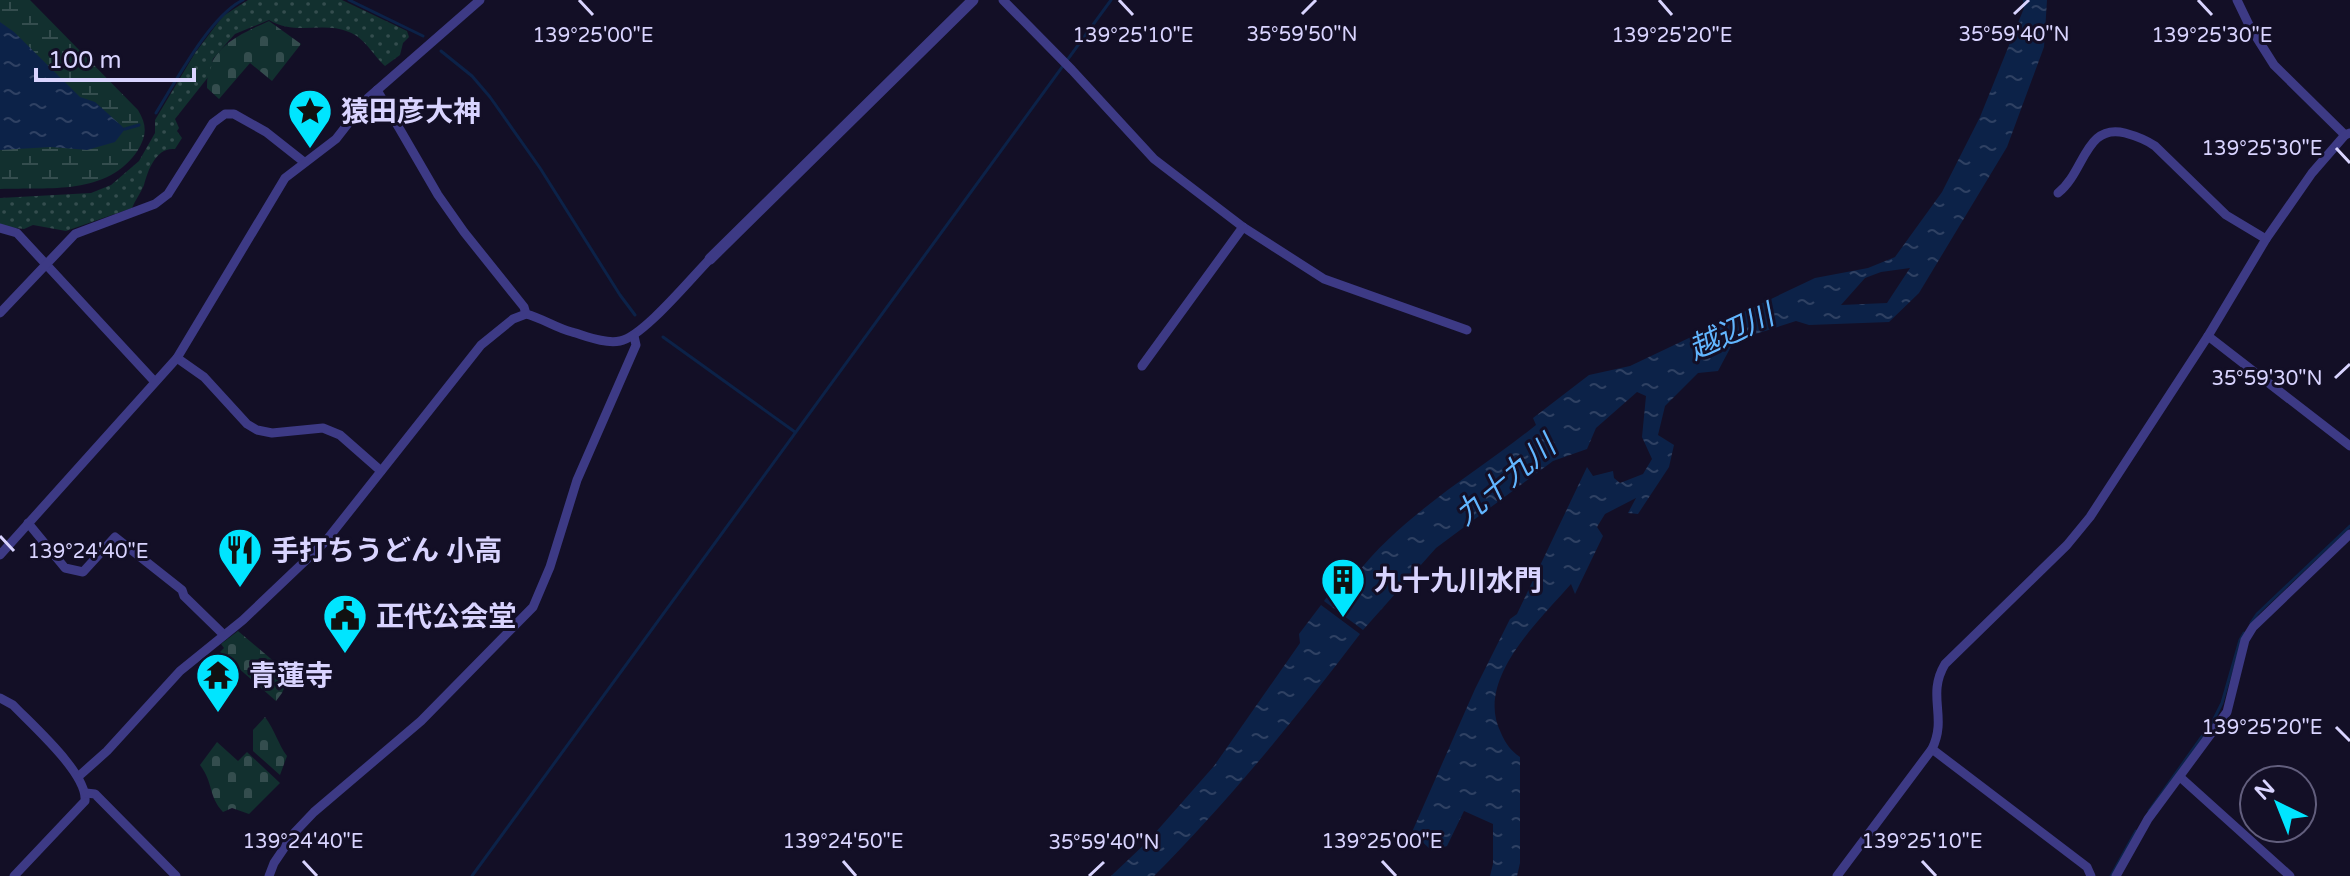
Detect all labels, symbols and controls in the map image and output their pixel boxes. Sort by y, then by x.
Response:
text: 35°59'50"N [1246,23,1358,47]
text: 35°59'40"N [1958,23,2070,47]
text: 139°25'00"E [533,24,653,48]
text: 139°25'10"E [1073,24,1193,48]
text: 139°25'20"E [1612,24,1732,48]
text: 139°25'30"E [2152,24,2272,48]
scale bar [36,32,194,82]
text: 100 m [48,46,122,75]
place icon: 猿田彦大神 [286,87,334,150]
place label: 猿田彦大神 [341,95,481,129]
text: 139°25'30"E [2202,137,2322,161]
water label: 越辺川 [1683,295,1783,368]
text: 35°59'30"N [2211,367,2323,391]
water label: 九十九川 [1447,426,1565,533]
restaurant icon: 手打ちうどん 小高 [216,526,264,589]
place label: 手打ちうどん 小高 [271,534,502,568]
text: 139°24'40"E [28,540,148,564]
building icon: 九十九川水門 [1319,556,1367,619]
place label: 九十九川水門 [1374,564,1542,598]
public building icon: 正代公会堂 [321,592,369,655]
place label: 正代公会堂 [376,600,516,634]
temple icon: 青蓮寺 [194,651,242,714]
place label: 青蓮寺 [249,659,333,693]
text: 139°25'20"E [2202,716,2322,740]
north arrow [2238,764,2318,844]
text: N [2250,775,2280,806]
text: 139°24'40"E [243,830,363,854]
text: 139°24'50"E [783,830,903,854]
text: 139°25'00"E [1322,830,1442,854]
text: 139°25'10"E [1862,830,1982,854]
text: 35°59'40"N [1048,831,1160,855]

